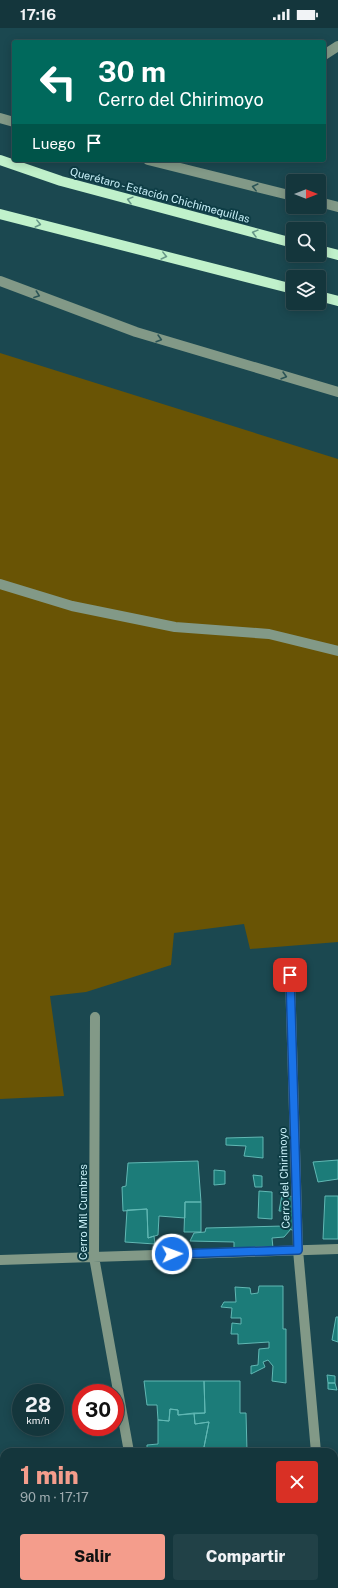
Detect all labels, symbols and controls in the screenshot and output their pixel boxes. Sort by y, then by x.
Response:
text: 17:16 [20,6,56,23]
text: 30 m [98,55,166,88]
icon: left [32,56,84,108]
text: Cerro del Chirimoyo [98,89,264,110]
icon: arrive [83,132,105,154]
text: Luego [32,135,75,152]
street label: Querétaro - Estación Chichimequillas [69,165,252,225]
north arrow [286,174,326,214]
map controls [286,174,326,310]
one-way arrow [252,183,258,191]
one-way arrow [126,196,133,204]
one-way arrow [35,219,41,227]
button: search [286,222,326,262]
one-way arrow [252,229,259,238]
one-way arrow [160,251,167,260]
button: layers [286,270,326,310]
one-way arrow [33,290,40,299]
one-way arrow [155,334,162,343]
one-way arrow [280,371,287,379]
pin [273,958,307,992]
icon: arrive [279,964,301,986]
street label: Cerro del Chirimoyo [276,1127,292,1229]
street label: Cerro Mil Cumbres [77,1164,89,1260]
position arrow [151,1233,193,1275]
speed limit sign: 30 [72,1384,124,1436]
text: 28 [25,1393,51,1417]
text: km/h [26,1414,50,1426]
text: 1 min [20,1461,79,1489]
button: close [276,1461,318,1503]
text: 90 m · 17:17 [20,1490,89,1505]
button: Salir [20,1534,165,1580]
button: Compartir [173,1534,318,1580]

